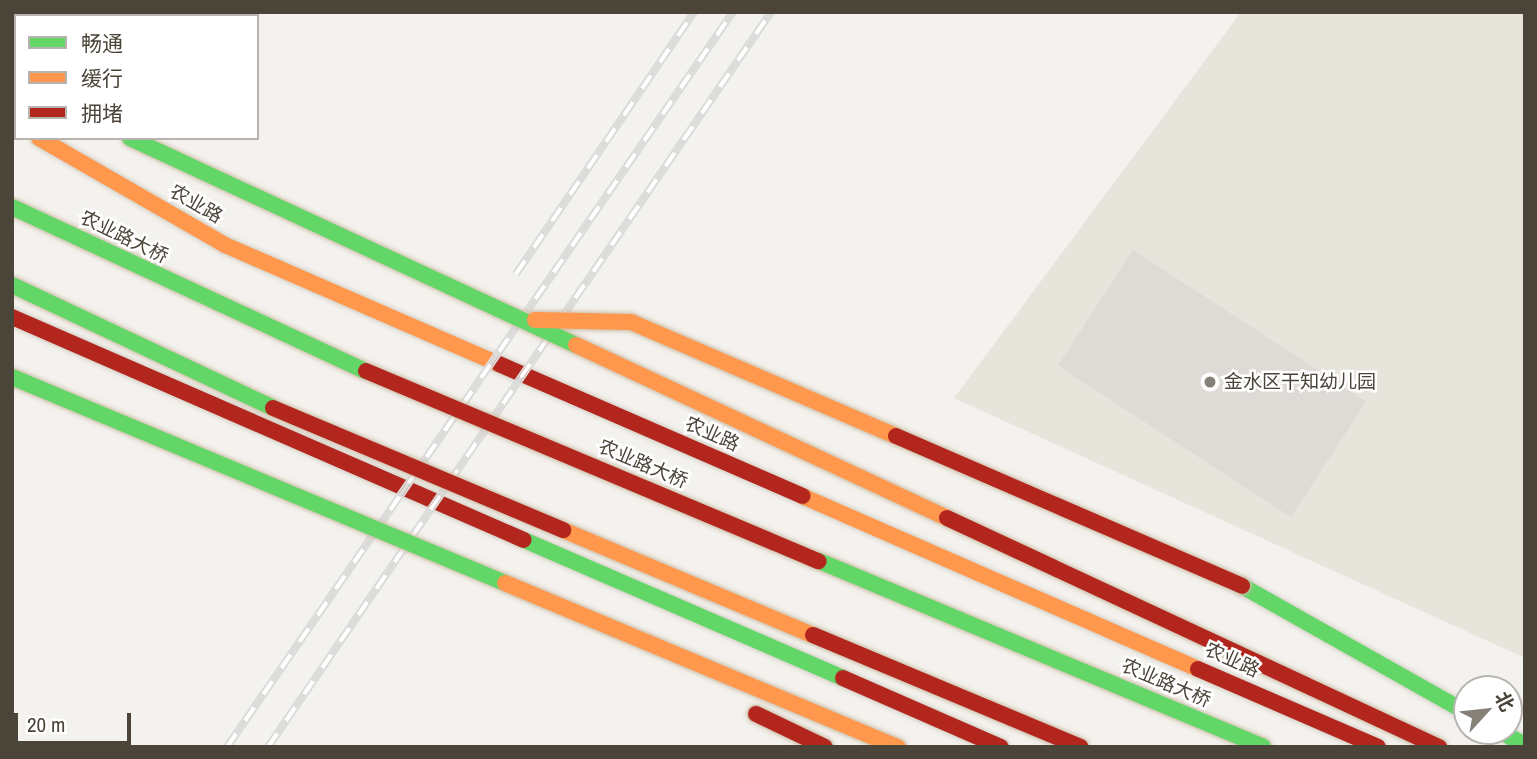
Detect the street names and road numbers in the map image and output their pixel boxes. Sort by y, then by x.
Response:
street label: 农业路 [166,180,226,228]
street label: 农业路大桥 [76,206,172,268]
street label: 农业路 [681,412,743,456]
street label: 农业路大桥 [595,435,691,493]
street label: 农业路 [1201,638,1263,682]
street label: 农业路大桥 [1118,654,1214,712]

